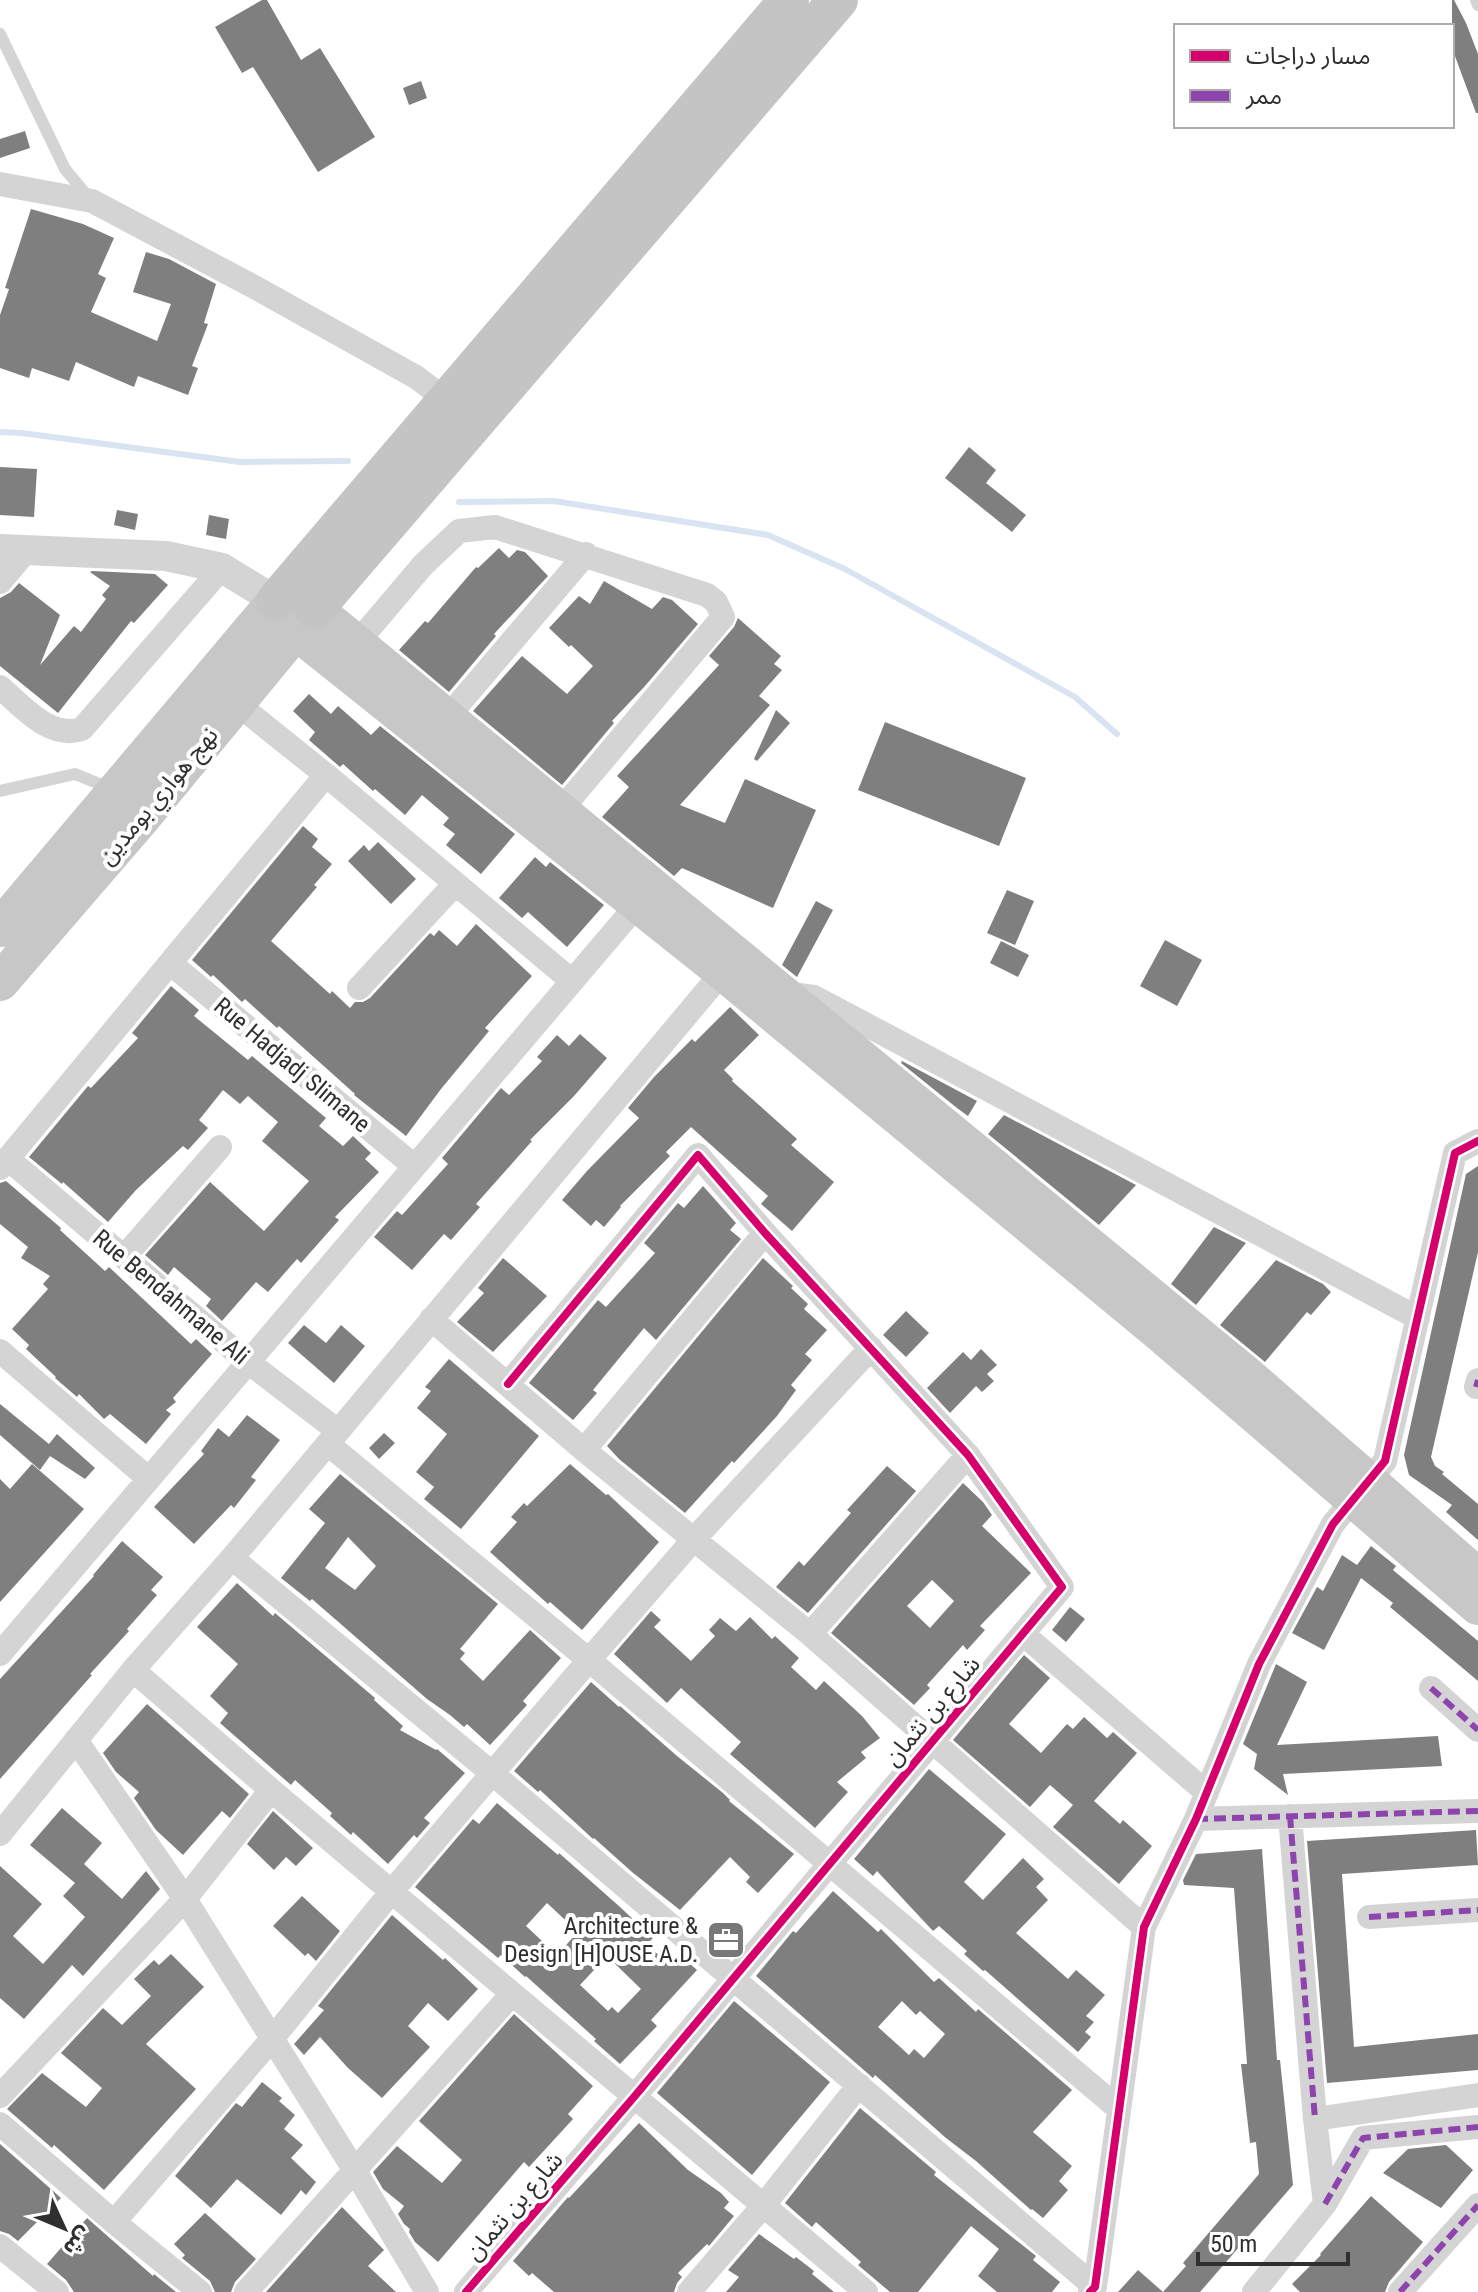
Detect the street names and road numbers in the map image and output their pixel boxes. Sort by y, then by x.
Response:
street label: نهج هواري بومدين [92,722,227,873]
street label: Rue Hadjadj Slimane [208,992,376,1138]
street label: Rue Bendahmane Ali [87,1224,255,1370]
street label: شارع بن نثمان [878,1650,988,1773]
street label: شارع بن نثمان [459,2146,571,2268]

